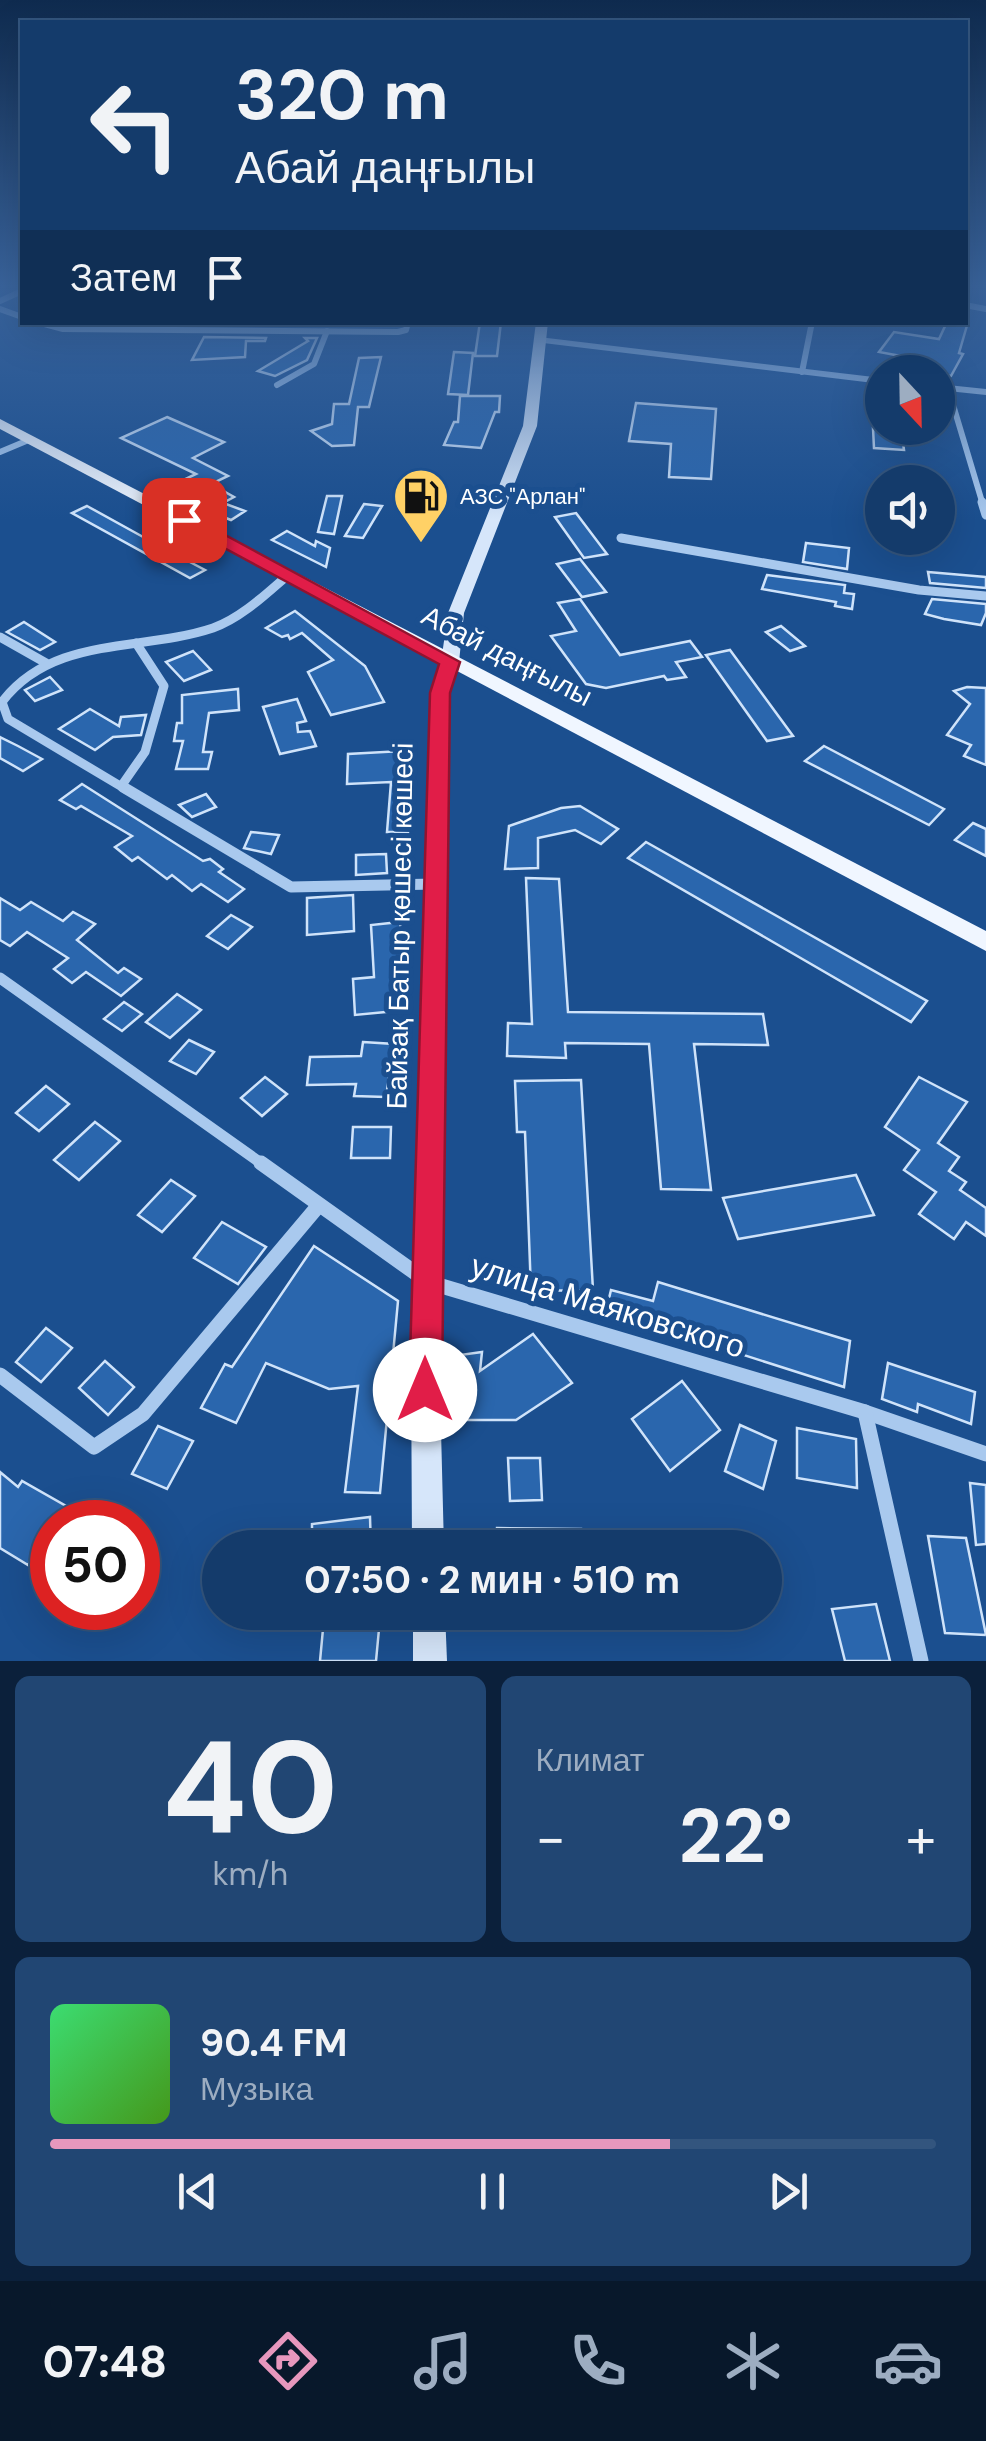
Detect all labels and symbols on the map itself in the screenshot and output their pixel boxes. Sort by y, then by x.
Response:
north arrow [865,355,955,445]
fuel station icon: АЗС "Арлан" [391,466,451,545]
pin [142,478,227,563]
place label: АЗС "Арлан" [460,482,585,511]
street label: Абай даңғылы [415,597,599,715]
street label: Байзақ Батыр қөшесі көшесі [378,742,422,1110]
street label: улица Маяковского [466,1244,750,1368]
position arrow [373,1338,477,1442]
speed limit sign: 50 [30,1500,160,1630]

